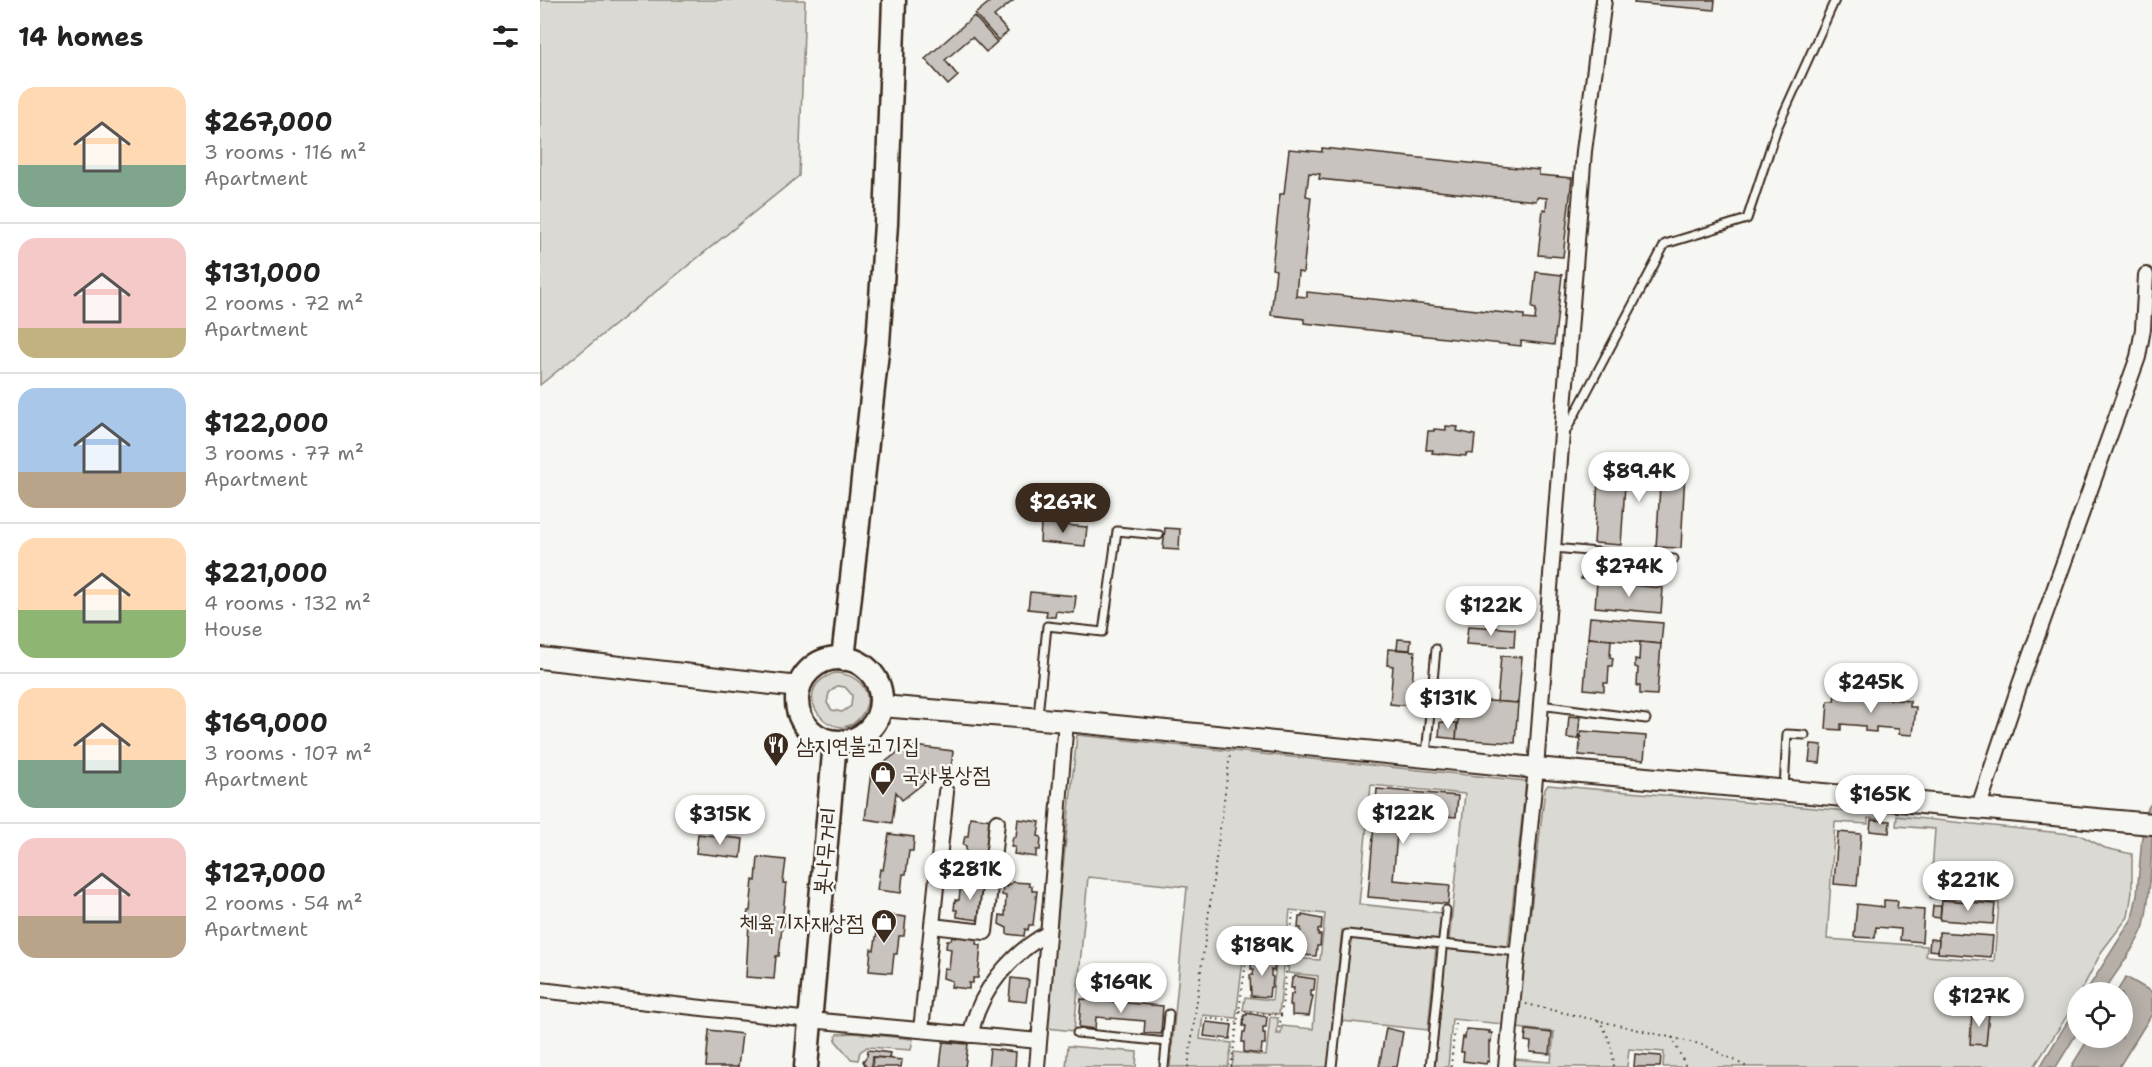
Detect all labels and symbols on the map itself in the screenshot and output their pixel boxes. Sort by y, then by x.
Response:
pin: $89.4K [1590,452,1688,503]
pin: $267K [1021,483,1105,534]
pin: $274K [1587,547,1671,598]
pin: $122K [1449,586,1533,637]
pin: $245K [1829,663,1913,714]
pin: $131K [1406,679,1490,730]
restaurant icon: 삼지연불고기집 [761,730,791,768]
place label: 삼지연불고기집 [796,731,920,760]
shop icon: 국사봉상점 [868,759,898,797]
place label: 국사봉상점 [902,760,991,789]
pin: $165K [1838,775,1922,826]
pin: $122K [1361,794,1445,845]
pin: $315K [678,795,762,846]
street label: 봇나무거리 [807,806,843,896]
pin: $281K [928,850,1012,901]
pin: $221K [1926,861,2010,912]
shop icon: 체육기자재상점 [869,907,899,945]
place label: 체육기자재상점 [740,908,864,937]
pin: $189K [1220,926,1304,977]
pin: $169K [1079,963,1163,1014]
pin: $127K [1937,977,2021,1028]

